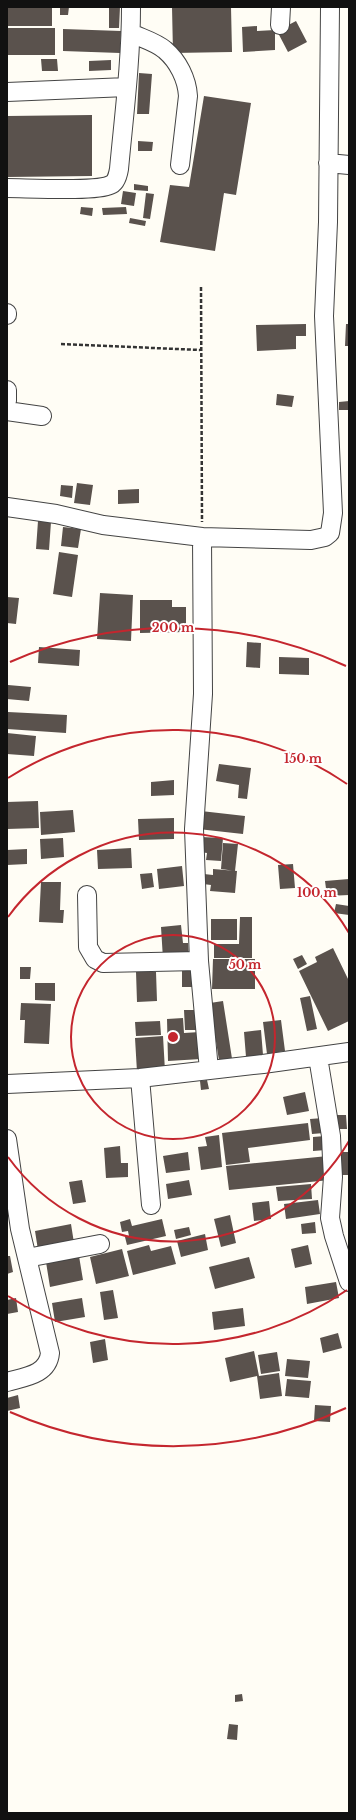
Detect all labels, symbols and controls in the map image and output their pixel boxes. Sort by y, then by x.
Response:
text: 200 m [152,620,195,635]
text: 150 m [284,751,323,766]
text: 100 m [297,885,338,900]
text: 50 m [229,957,262,972]
centre of rings [166,1030,180,1044]

